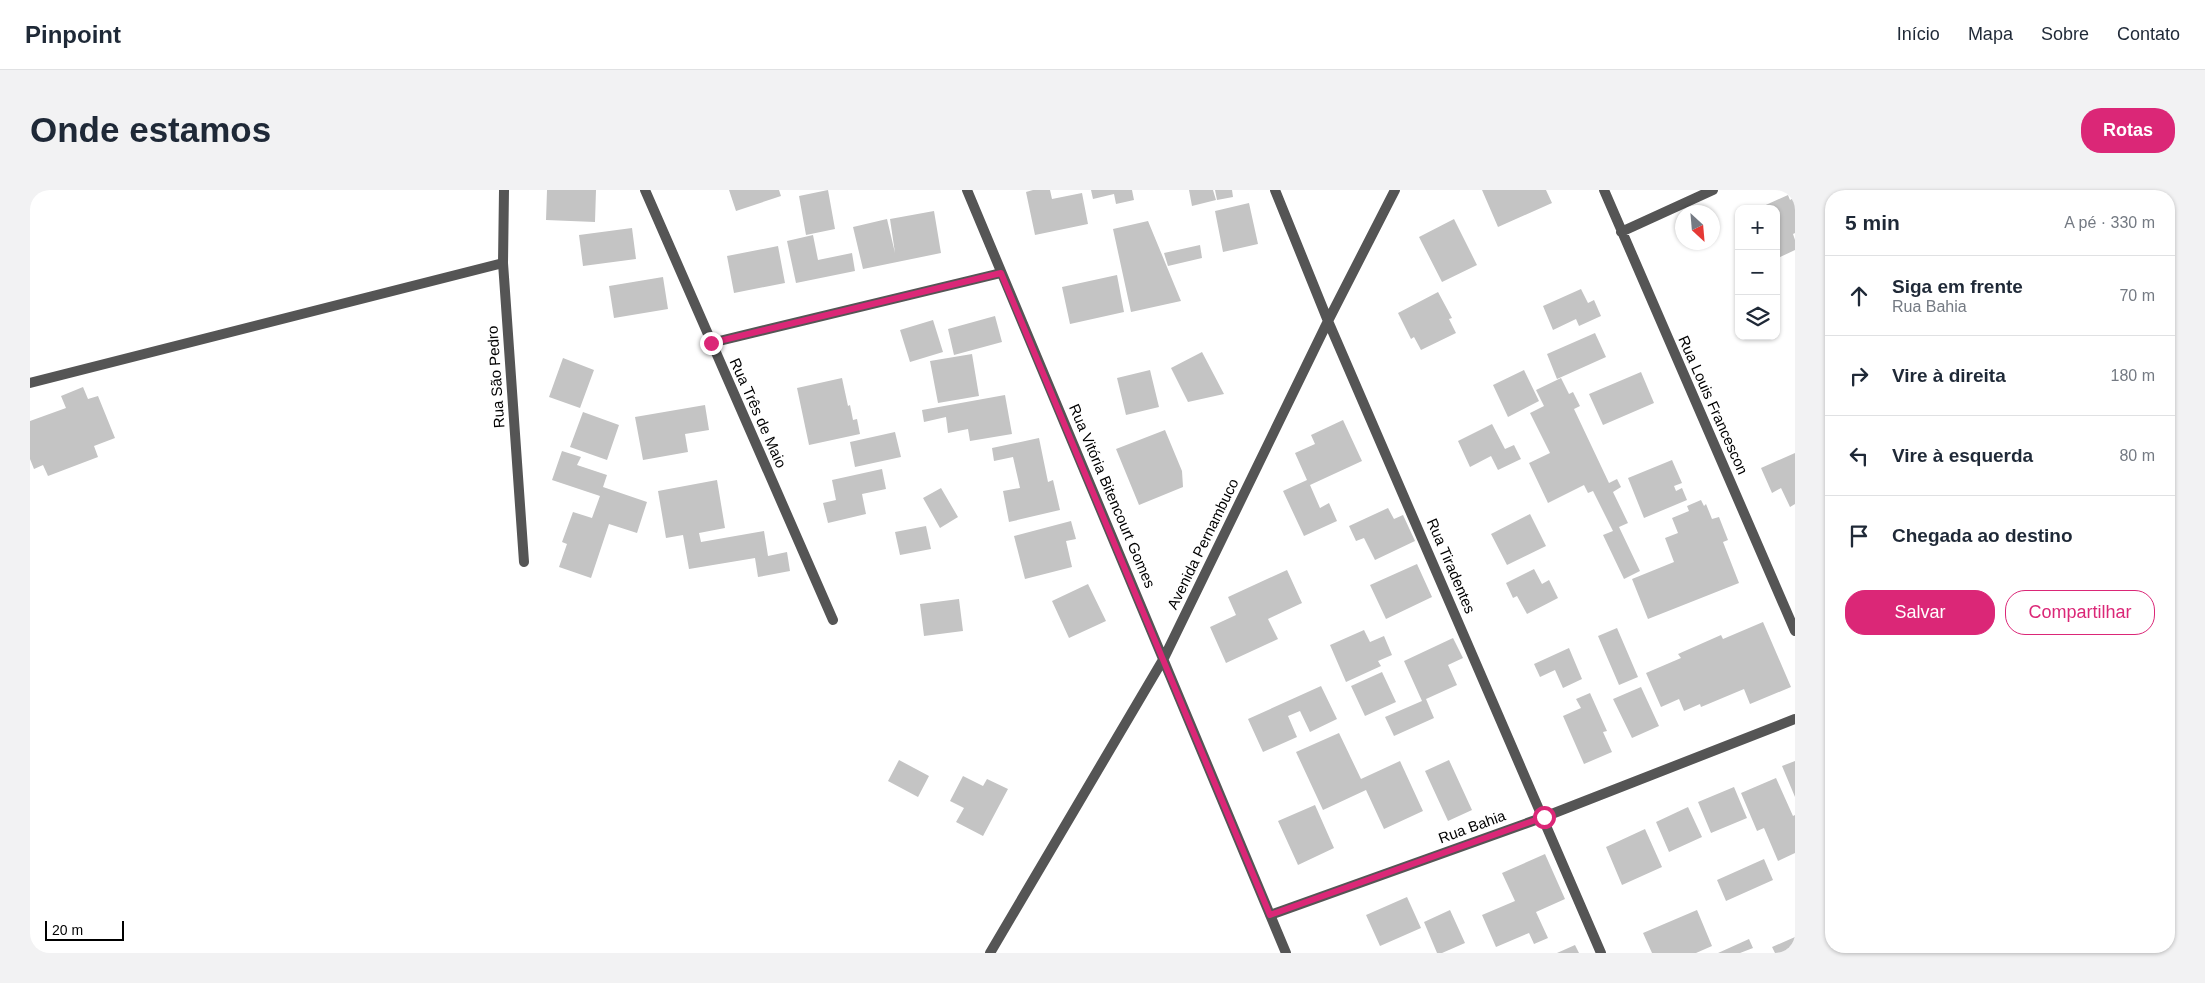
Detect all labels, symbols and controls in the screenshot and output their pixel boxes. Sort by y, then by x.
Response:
text: Pinpoint [25,21,121,48]
text: Início [1897,24,1940,44]
text: Mapa [1968,24,2013,44]
text: Sobre [2041,24,2089,44]
text: Contato [2117,24,2180,44]
button: Rotas [2081,108,2175,153]
text: Onde estamos [30,110,271,149]
north arrow [1675,205,1720,250]
map controls [1735,205,1780,340]
button: + [1735,205,1780,250]
text: 5 min [1845,211,1900,234]
text: A pé · 330 m [2064,214,2155,231]
button: − [1735,250,1780,295]
text: Siga em frente [1892,276,2023,297]
icon: ahead [1845,282,1873,310]
text: 70 m [2119,287,2155,304]
button: layers [1735,295,1780,340]
text: Rua Bahia [1892,298,1967,315]
street label: Rua São Pedro [483,325,508,429]
route end [700,332,723,355]
street label: Rua Louis Francescon [1675,333,1752,477]
street label: Rua Três de Maio [727,355,790,470]
icon: right [1845,362,1873,390]
text: Vire à direita [1892,365,2006,386]
text: 180 m [2111,367,2155,384]
street label: Rua Vitória Bitencourt Gomes [1066,401,1159,590]
icon: left [1845,442,1873,470]
text: Vire à esquerda [1892,445,2033,466]
text: 80 m [2119,447,2155,464]
street label: Avenida Pernambuco [1164,476,1242,612]
street label: Rua Tiradentes [1424,516,1479,616]
icon: arrive [1845,522,1873,550]
text: Chegada ao destino [1892,525,2073,546]
button: Salvar [1845,590,1995,635]
button: Compartilhar [2005,590,2155,635]
street label: Rua Bahia [1436,806,1508,846]
route start [1533,806,1556,829]
scale bar [45,918,124,941]
text: 20 m [52,922,83,938]

